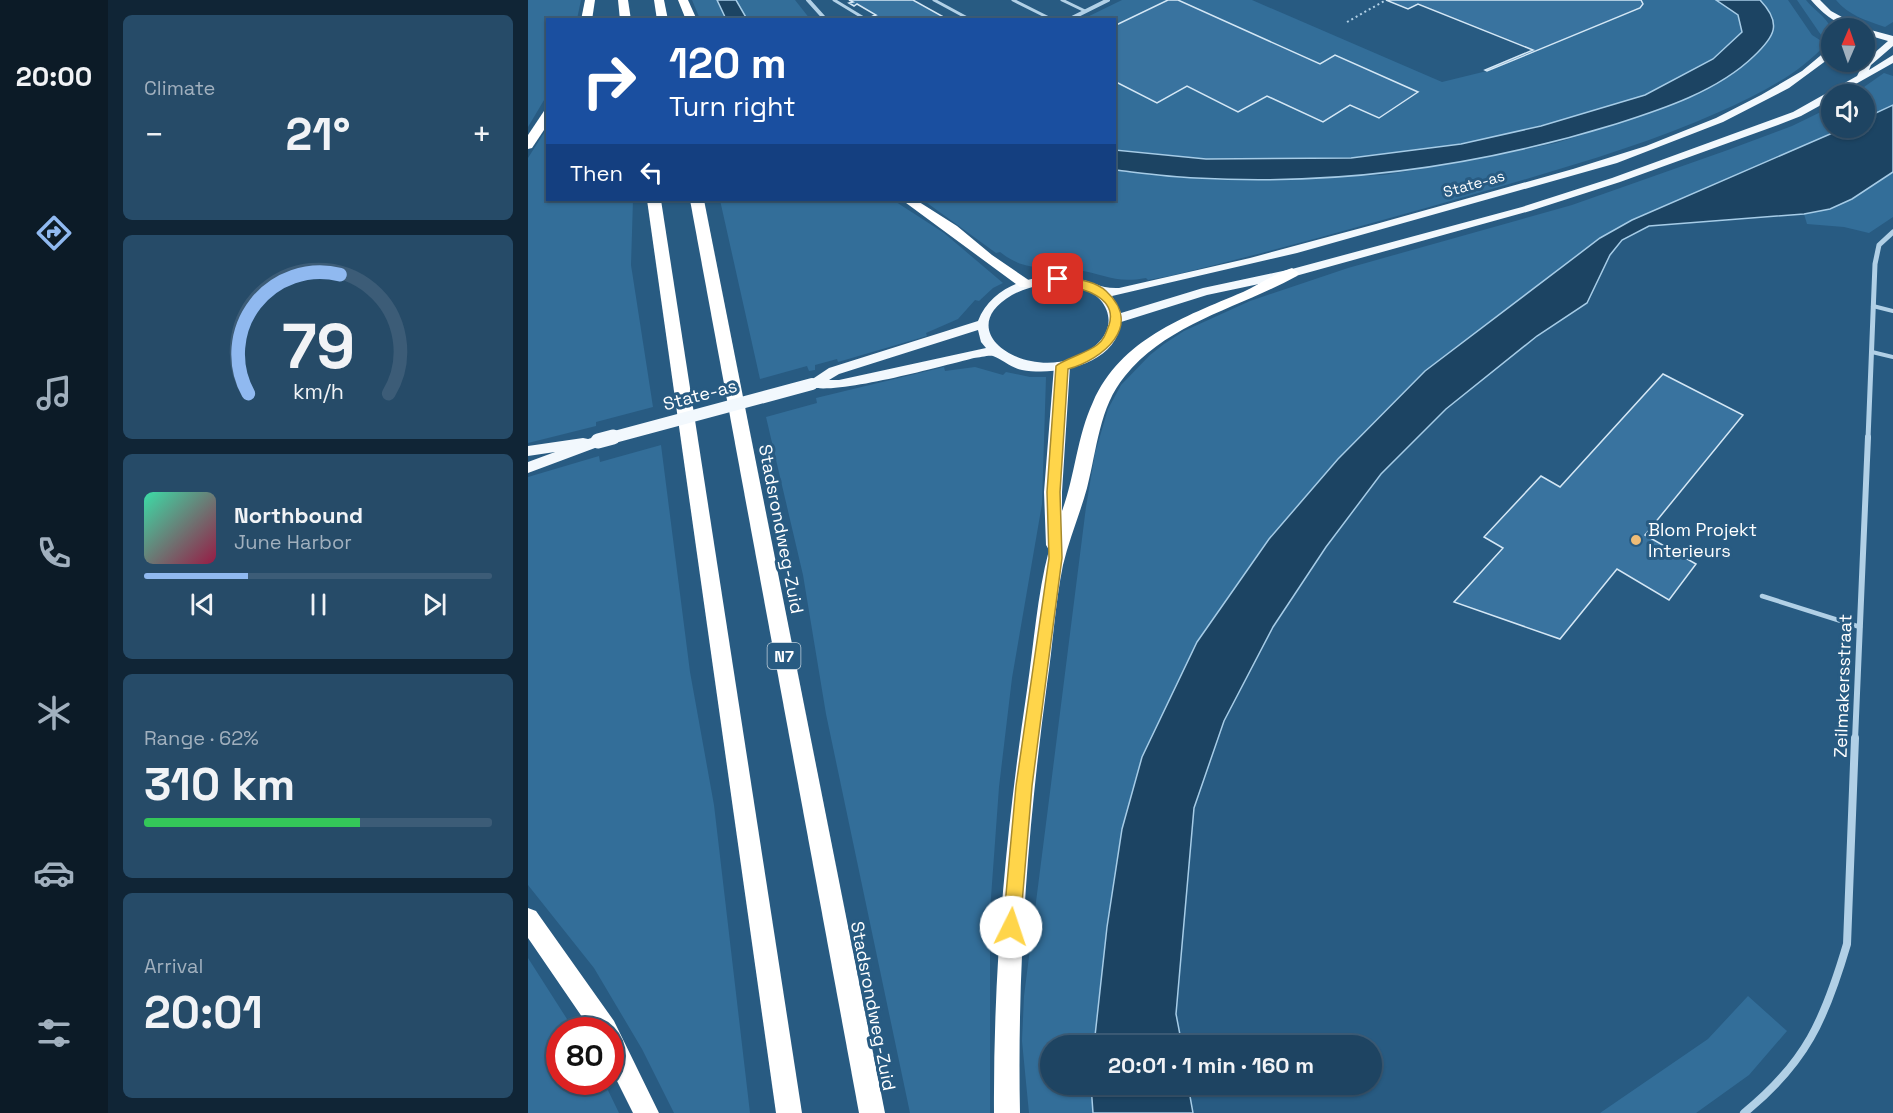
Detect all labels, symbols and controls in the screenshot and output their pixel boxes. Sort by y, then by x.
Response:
north arrow [1821,18,1875,72]
map controls [1821,18,1875,138]
text: 120 m [669,37,787,90]
icon: right [570,42,648,120]
text: 20:00 [16,59,92,94]
text: Climate [144,75,215,101]
button: sound [1821,84,1875,138]
text: Turn right [669,89,796,124]
text: 21° [286,106,350,163]
text: − [144,114,164,156]
text: + [472,114,492,156]
icon: left [635,156,668,189]
text: Then [570,159,623,187]
street label: State-as [1441,166,1507,201]
icon: directions [33,212,75,254]
pin [1032,253,1083,304]
icon: arrive [1041,262,1074,295]
text: 79 [281,307,355,386]
icon: music [33,372,75,414]
street label: State-as [660,374,739,415]
text: km/h [292,378,344,405]
street label: Stadsrondweg-Zuid [754,442,809,616]
text: Northbound [234,501,363,529]
place label: Blom Projekt Interieurs [1648,518,1757,562]
text: June Harbor [234,529,352,555]
icon: phone [33,532,75,574]
marker: Blom Projekt Interieurs [1629,533,1643,547]
icon: previous [186,588,219,621]
icon: pause [302,588,335,621]
icon: next [418,588,451,621]
street label: Zeilmakersstraat [1828,614,1857,758]
road number: N7 [768,643,800,669]
icon: climate [33,692,75,734]
text: Range · 62% [144,725,259,751]
text: 310 km [144,756,295,813]
icon: car [33,852,75,894]
position arrow [979,895,1043,959]
street label: Stadsrondweg-Zuid [846,919,901,1093]
text: Arrival [144,953,203,979]
text: 20:01 [144,984,263,1041]
icon: filters [33,1012,75,1054]
speed limit sign: 80 [546,1017,624,1095]
text: 20:01 · 1 min · 160 m [1108,1051,1314,1079]

